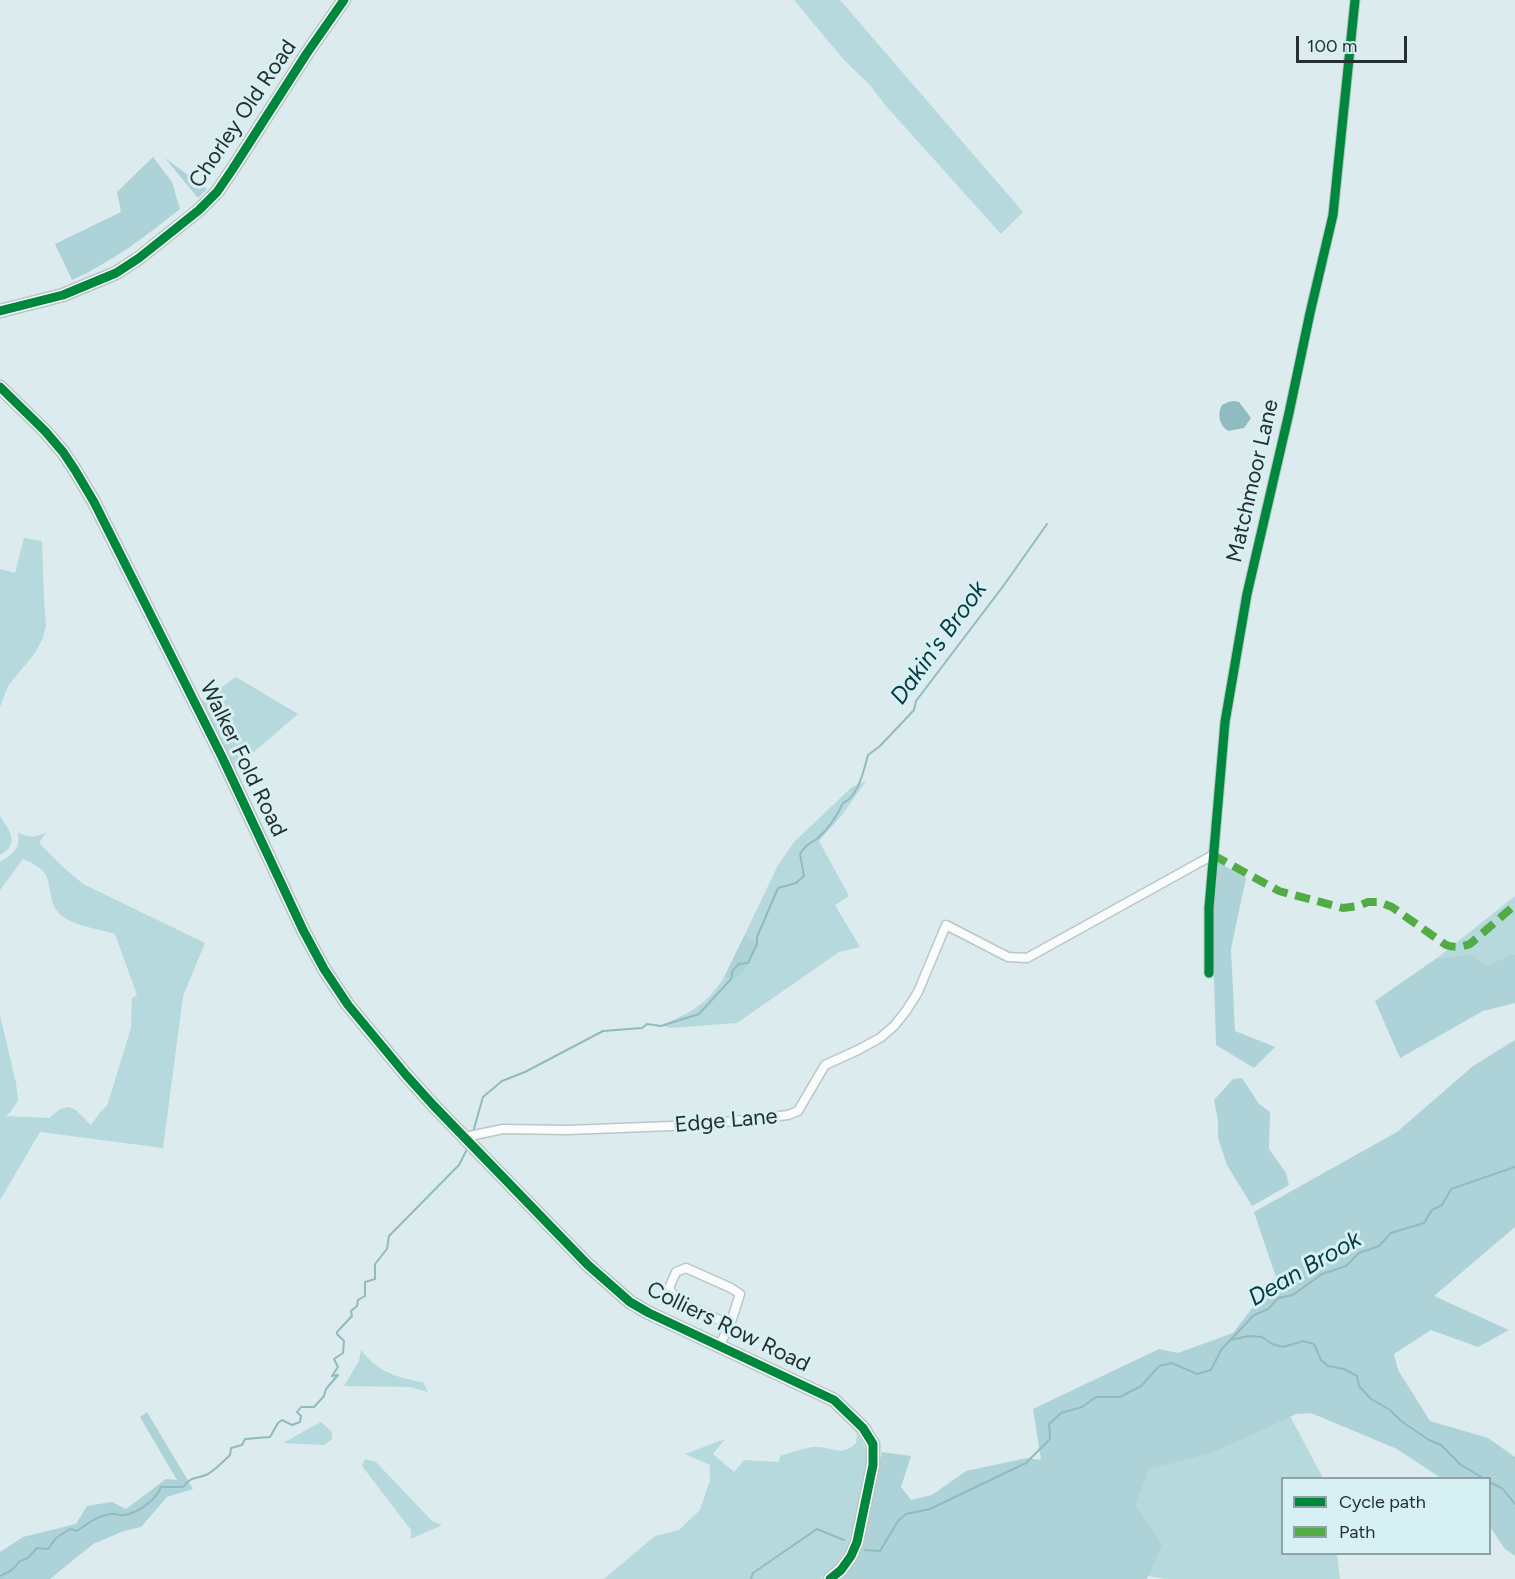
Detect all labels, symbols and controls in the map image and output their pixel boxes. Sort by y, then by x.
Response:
scale bar [1299,24,1410,62]
street label: Chorley Old Road [184,35,302,193]
text: 100 m [1307,35,1357,57]
street label: Matchmoor Lane [1221,397,1285,565]
water label: Dakin's Brook [885,576,993,710]
street label: Walker Fold Road [194,677,292,841]
street label: Edge Lane [673,1103,779,1139]
water label: Dean Brook [1244,1225,1366,1313]
street label: Colliers Row Road [642,1276,814,1378]
legend [1281,1477,1491,1555]
text: Cycle path [1339,1491,1426,1513]
text: Path [1339,1521,1375,1543]

